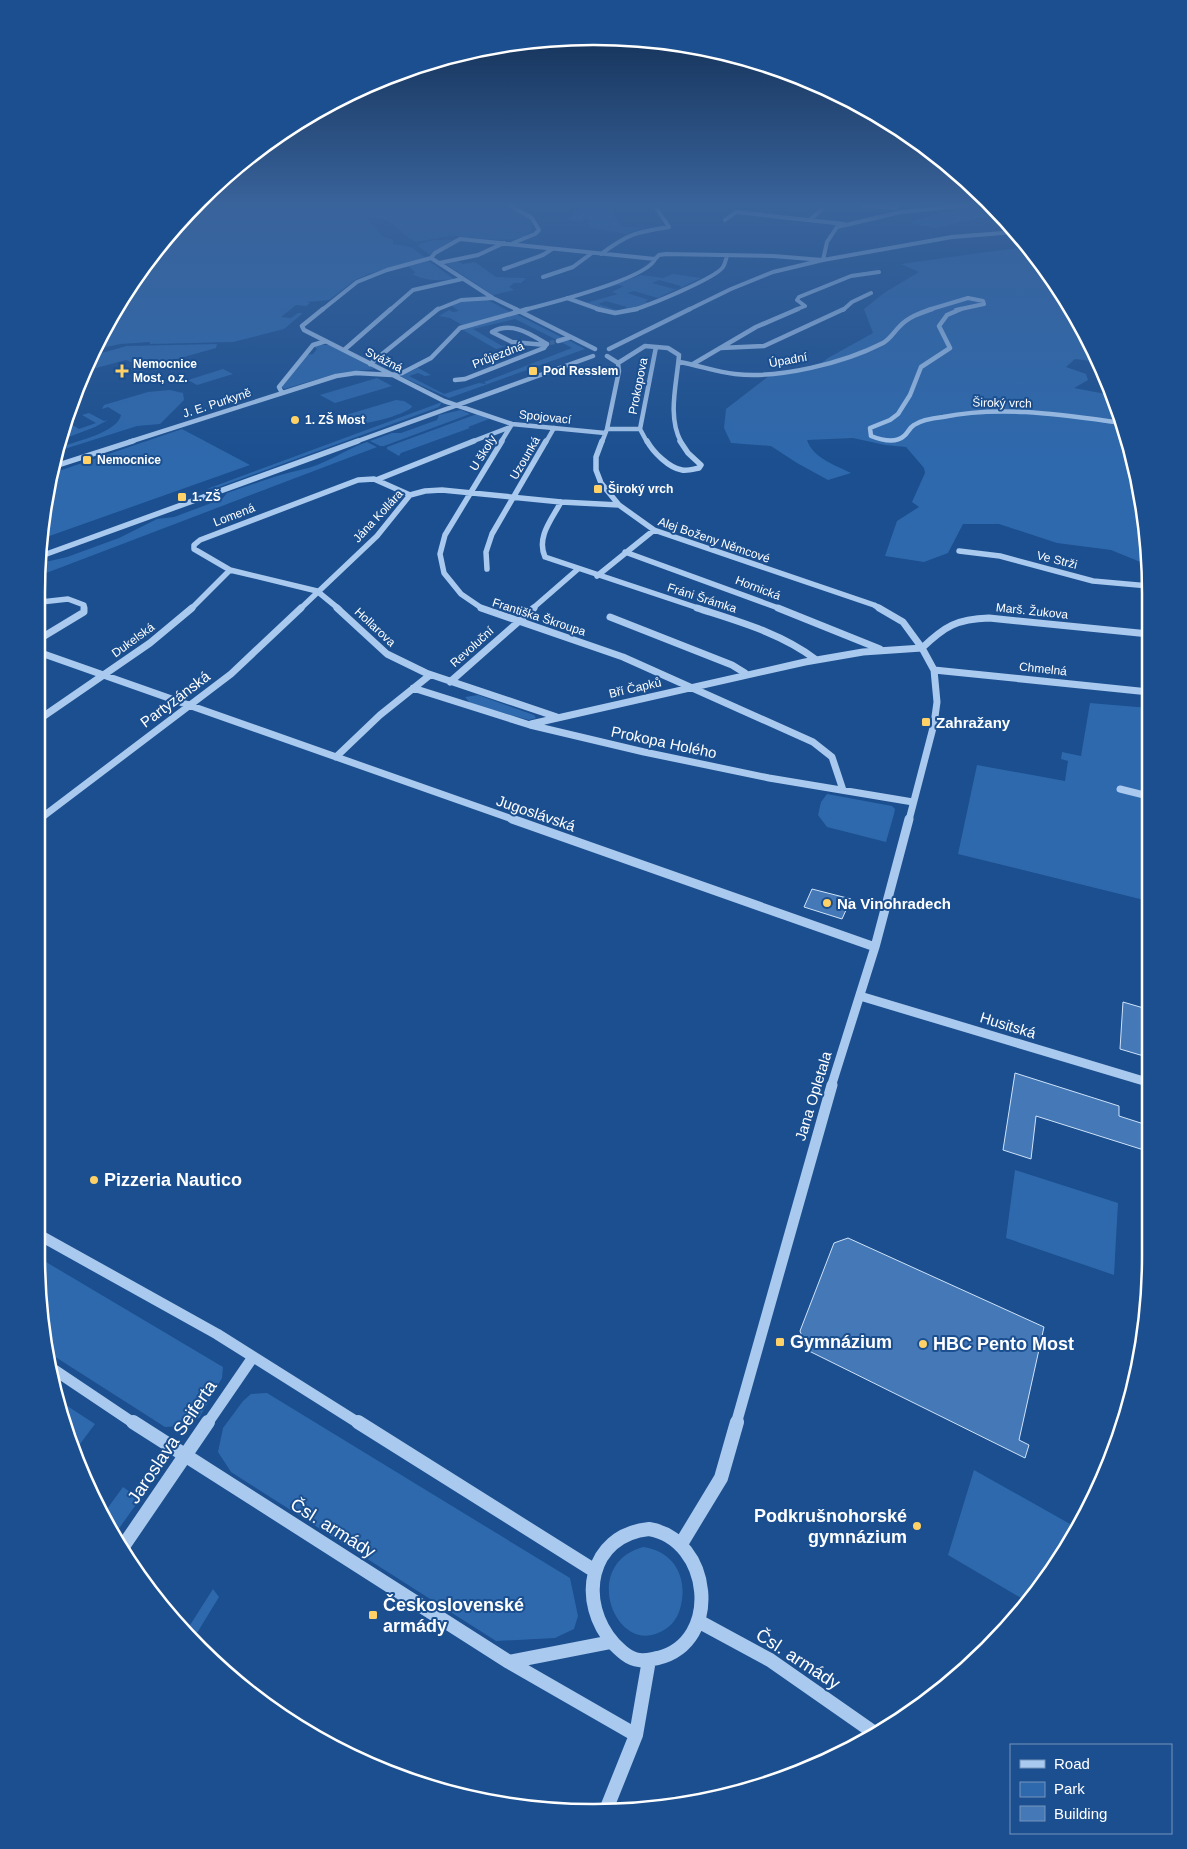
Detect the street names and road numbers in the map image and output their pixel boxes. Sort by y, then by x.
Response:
street label: Průjezdná [470,339,526,371]
street label: Svážná [363,345,405,375]
street label: Úpadní [768,349,809,370]
street label: Prokopova [626,356,650,415]
street label: J. E. Purkyně [181,385,253,421]
street label: Široký vrch [972,394,1032,411]
street label: Spojovací [518,407,573,427]
street label: U školy [467,433,499,473]
street label: Uzounká [507,434,543,482]
street label: Jána Kollára [350,487,406,545]
street label: Lomená [211,501,257,529]
street label: Alej Boženy Němcové [656,514,772,566]
street label: Ve Strži [1035,548,1079,572]
street label: Hornická [733,573,783,603]
street label: Fráni Šrámka [666,579,739,616]
street label: Františka Škroupa [491,594,588,639]
street label: Marš. Žukova [995,599,1069,622]
street label: Hollarova [352,605,399,650]
street label: Dukelská [109,620,157,660]
street label: Revoluční [447,624,497,670]
street label: Chmelná [1018,660,1068,679]
street label: Partyzánská [137,667,214,731]
street label: Bří Čapků [607,674,663,701]
street label: Prokopa Holého [610,723,718,761]
street label: Jugoslávská [494,792,578,835]
street label: Husitská [978,1008,1039,1042]
street label: Jana Opletala [791,1049,835,1143]
street label: Jaroslava Seiferta [123,1376,221,1507]
street label: Čsl. armády [287,1493,380,1562]
street label: Čsl. armády [752,1624,844,1694]

